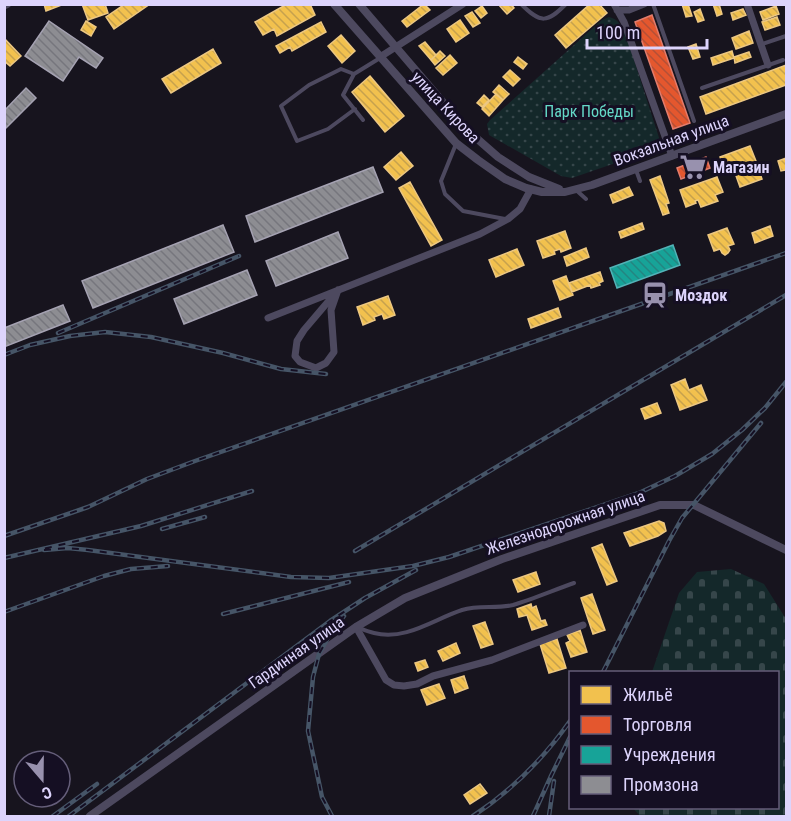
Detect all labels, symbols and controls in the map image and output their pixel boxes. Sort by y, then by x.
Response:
scale bar [587,12,707,50]
text: 100 m [596,22,640,43]
street label: улица Кирова [408,68,484,147]
park label: Парк Победы [544,102,634,121]
street label: Вокзальная улица [611,111,731,170]
supermarket icon: Магазин [678,152,708,182]
place label: Магазин [713,158,769,177]
station icon: Моздок [640,280,670,310]
place label: Моздок [675,286,727,305]
street label: Железнодорожная улица [483,486,647,559]
street label: Гардинная улица [245,612,348,692]
legend [569,671,779,809]
text: Жильё [623,684,673,705]
text: Торговля [623,714,692,735]
text: Учреждения [623,744,716,765]
north arrow [12,749,72,809]
text: Промзона [623,774,699,795]
text: С [39,782,54,803]

